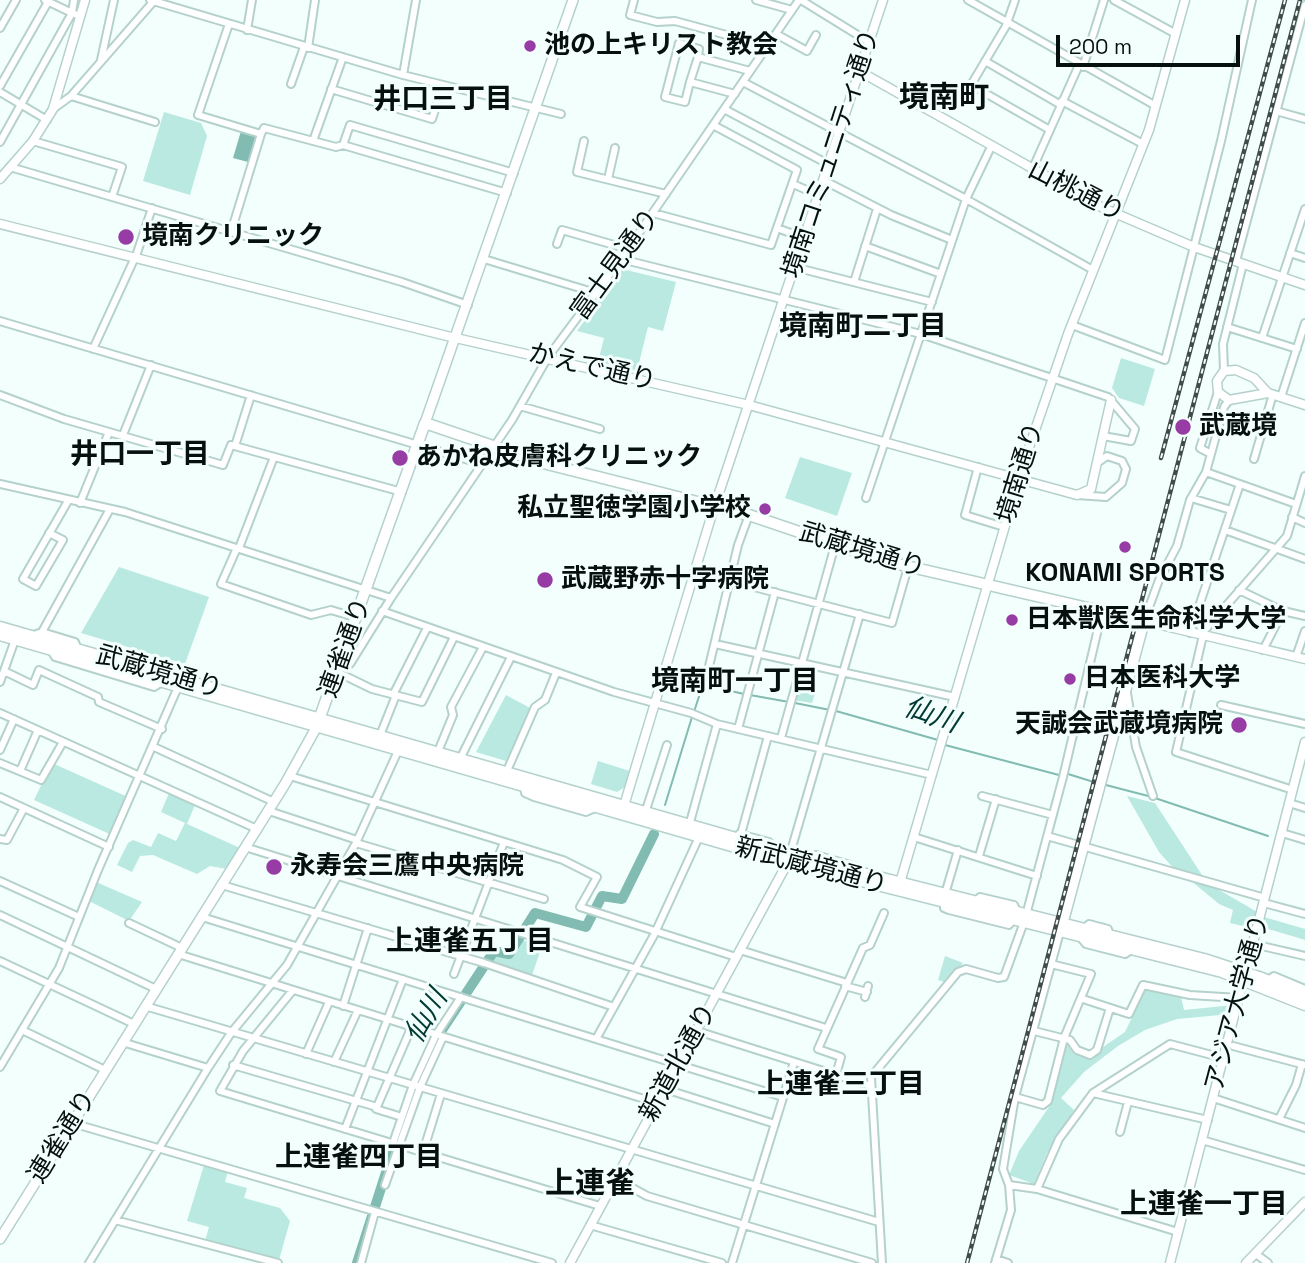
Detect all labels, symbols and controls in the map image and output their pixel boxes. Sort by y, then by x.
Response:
scale bar [1060,21,1244,65]
street label: 境南コミュニティ通り [777,26,887,282]
place label: 池の上キリスト教会 [544,30,778,62]
text: 200 m [1069,33,1132,60]
marker: 池の上キリスト教会 [522,38,538,54]
district label: 境南町 [899,81,989,117]
district label: 井口三丁目 [373,83,513,117]
street label: 山桃通り [1023,154,1129,230]
street label: 富士見通り [565,203,667,327]
place label: 境南クリニック [142,221,324,253]
marker: 境南クリニック [116,227,136,247]
district label: 境南町二丁目 [779,310,947,344]
street label: かえで通り [525,338,659,398]
place label: 武蔵境 [1199,411,1277,443]
marker: 武蔵境 [1173,417,1193,437]
street label: 境南通り [991,419,1051,527]
district label: 井口一丁目 [70,438,210,472]
place label: あかね皮膚科クリニック [416,442,702,474]
marker: あかね皮膚科クリニック [390,448,410,468]
place label: 私立聖徳学園小学校 [517,493,751,525]
marker: 私立聖徳学園小学校 [757,501,773,517]
street label: 武蔵境通り [795,517,929,585]
marker: KONAMI SPORTS [1117,539,1133,555]
place label: KONAMI SPORTS [1025,558,1225,590]
place label: 武蔵野赤十字病院 [561,564,769,596]
marker: 武蔵野赤十字病院 [535,570,555,590]
street label: 連雀通り [314,594,378,702]
place label: 日本獣医生命科学大学 [1026,604,1286,636]
marker: 日本獣医生命科学大学 [1004,612,1020,628]
street label: 武蔵境通り [92,640,226,706]
place label: 日本医科大学 [1084,663,1240,695]
district label: 境南町一丁目 [651,665,819,699]
marker: 日本医科大学 [1062,671,1078,687]
water label: 仙川 [899,691,963,741]
place label: 天誠会武蔵境病院 [1015,709,1223,741]
marker: 天誠会武蔵境病院 [1229,715,1249,735]
street label: 新武蔵境通り [732,832,890,902]
place label: 永寿会三鷹中央病院 [290,851,524,883]
marker: 永寿会三鷹中央病院 [264,857,284,877]
street label: アジア大学通り [1199,911,1277,1095]
district label: 上連雀五丁目 [386,925,554,959]
water label: 仙川 [398,984,456,1050]
street label: 新道北通り [634,999,724,1127]
district label: 上連雀三丁目 [757,1068,925,1102]
street label: 連雀通り [22,1085,104,1189]
district label: 上連雀四丁目 [275,1141,443,1175]
district label: 上連雀 [545,1167,635,1203]
district label: 上連雀一丁目 [1120,1188,1288,1222]

